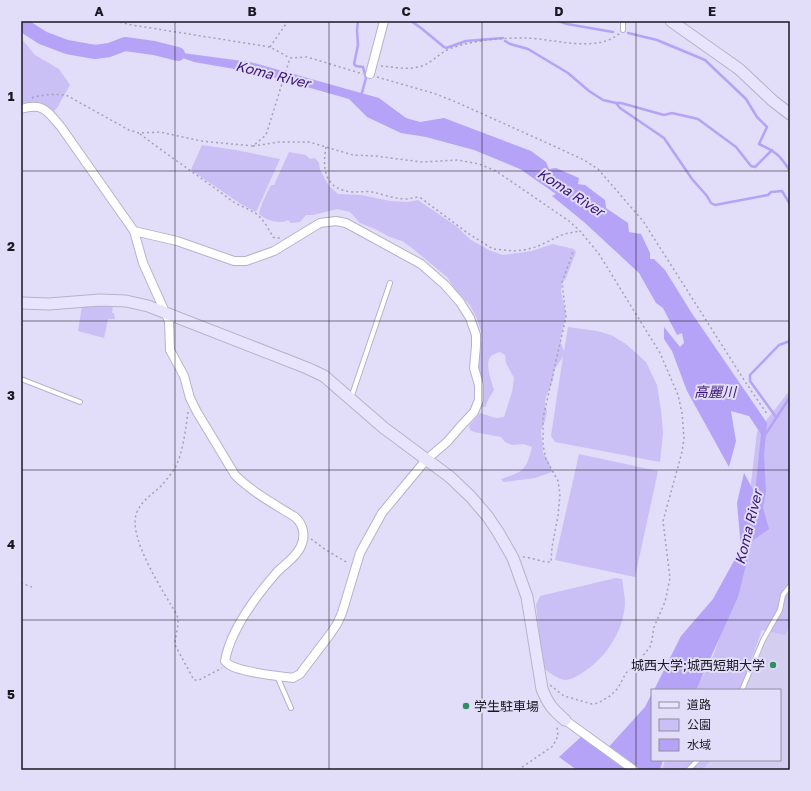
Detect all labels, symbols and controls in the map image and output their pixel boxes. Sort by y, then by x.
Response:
text: A [94,3,104,19]
text: B [247,3,257,19]
text: C [401,3,411,19]
text: D [554,3,564,19]
text: E [708,3,716,19]
water label: Koma River [234,57,314,92]
text: 1 [8,88,15,104]
water label: Koma River [535,164,610,221]
text: 2 [7,238,15,254]
water label: 高麗川 [694,383,738,400]
text: 3 [7,387,15,403]
water label: Koma River [731,486,766,566]
text: 4 [7,536,15,552]
place label: 城西大学;城西短期大学 [631,657,765,673]
marker: 城西大学;城西短期大学 [768,660,778,670]
text: 5 [7,686,15,702]
legend [651,689,781,761]
text: 道路 [687,697,711,712]
place label: 学生駐車場 [474,698,539,714]
marker: 学生駐車場 [461,701,471,711]
text: 公園 [687,717,711,732]
text: 水域 [687,737,711,752]

